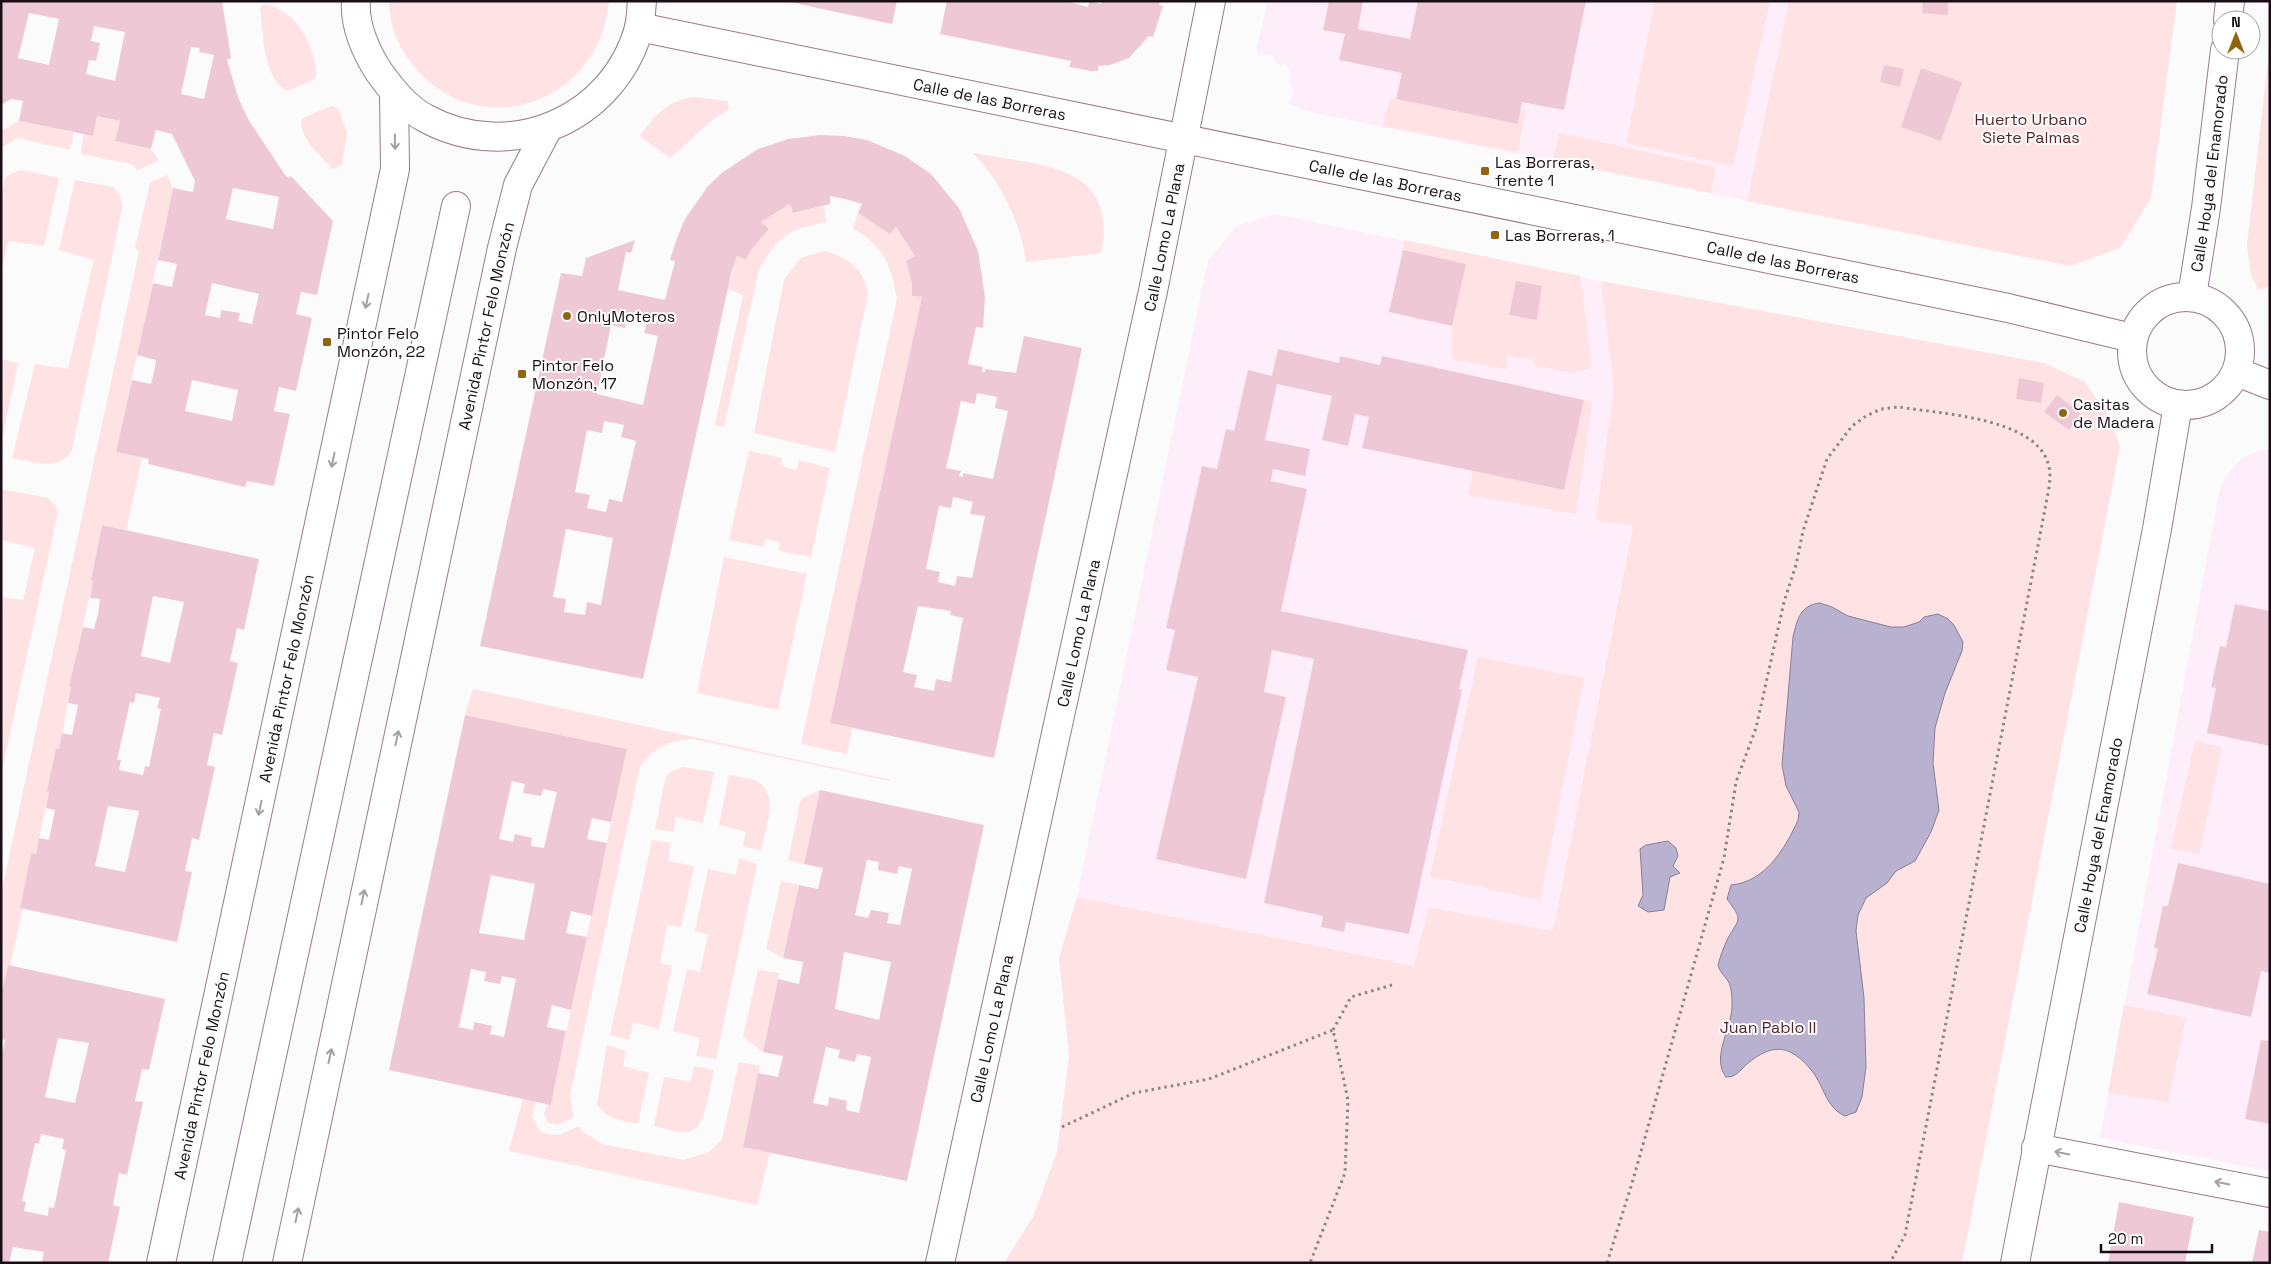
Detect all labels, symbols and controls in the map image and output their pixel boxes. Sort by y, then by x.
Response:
north arrow [2211,10,2261,60]
text: N [2231,13,2241,31]
street label: Calle de las Borreras [911,73,1068,125]
street label: Calle Hoya del Enamorado [2185,73,2232,273]
park label: Huerto Urbano Siete Palmas [1975,109,2087,148]
one-way arrow [390,134,400,150]
place label: Las Borreras, frente 1 [1495,152,1594,191]
street label: Calle de las Borreras [1307,154,1464,206]
street label: Calle Lomo La Plana [1138,161,1189,313]
marker: Las Borreras, frente 1 [1479,165,1491,177]
street label: Avenida Pintor Felo Monzón [453,220,519,432]
place label: Las Borreras, 1 [1505,225,1615,246]
marker: Las Borreras, 1 [1489,229,1501,241]
street label: Calle de las Borreras [1705,236,1861,288]
one-way arrow [362,293,371,309]
place label: OnlyMoteros [577,306,675,327]
marker: OnlyMoteros [561,310,573,322]
place label: Pintor Felo Monzón, 22 [337,323,425,362]
marker: Pintor Felo Monzón, 22 [321,336,333,348]
place label: Pintor Felo Monzón, 17 [532,355,617,394]
marker: Pintor Felo Monzón, 17 [516,368,528,380]
place label: Casitas de Madera [2073,394,2154,433]
marker: Casitas de Madera [2057,407,2069,419]
one-way arrow [328,452,338,468]
street label: Calle Lomo La Plana [1052,557,1104,709]
street label: Avenida Pintor Felo Monzón [254,572,319,784]
one-way arrow [393,730,402,746]
street label: Calle Hoya del Enamorado [2069,735,2127,935]
one-way arrow [254,799,264,815]
one-way arrow [359,889,369,905]
street label: Calle Lomo La Plana [965,952,1018,1105]
street label: Avenida Pintor Felo Monzón [169,969,234,1181]
park label: Juan Pablo II [1720,1017,1816,1038]
one-way arrow [326,1048,335,1064]
one-way arrow [2055,1147,2071,1157]
one-way arrow [2214,1178,2230,1188]
one-way arrow [293,1207,302,1223]
scale bar [2101,1222,2212,1254]
text: 20 m [2108,1229,2143,1248]

